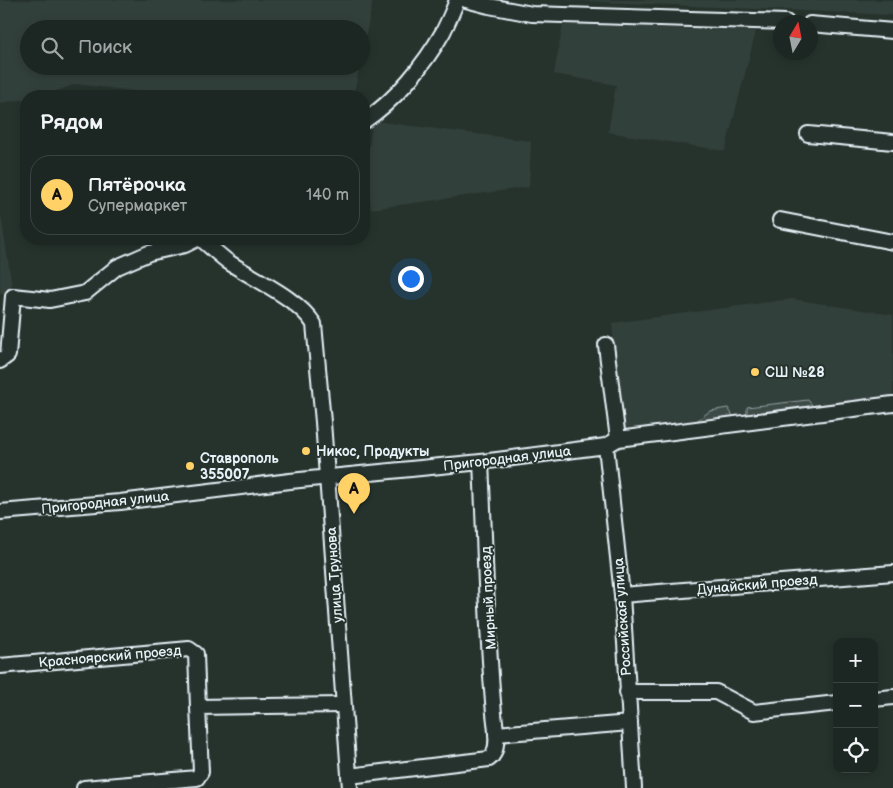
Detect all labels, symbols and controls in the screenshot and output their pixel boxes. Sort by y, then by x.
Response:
north arrow [773,15,818,60]
search box [20,20,370,75]
icon: search [38,34,66,62]
text: Поиск [78,36,132,59]
text: Рядом [40,110,103,135]
text: Пятёрочка [88,174,186,197]
text: A [52,186,62,205]
text: 140 m [306,186,349,205]
text: Супермаркет [88,197,187,216]
your location [398,266,424,292]
place label: СШ №28 [765,364,825,381]
marker: СШ №28 [749,366,761,378]
street label: Пригородная улица [442,442,573,475]
place label: Никос, Продукты [316,443,429,460]
marker: Никос, Продукты [300,445,312,457]
place label: Ставрополь 355007 [200,450,280,483]
marker: Ставрополь 355007 [184,460,196,472]
pin: A [338,473,370,514]
street label: Пригородная улица [40,487,171,518]
street label: улица Трунова [323,526,346,623]
street label: Мирный проезд [477,545,500,650]
street label: Российская улица [610,557,635,677]
street label: Дунайский проезд [696,571,818,598]
map controls [833,638,878,773]
button: + [833,638,878,683]
street label: Красноярский проезд [38,642,183,671]
button: − [833,683,878,728]
button: locate [833,728,878,773]

